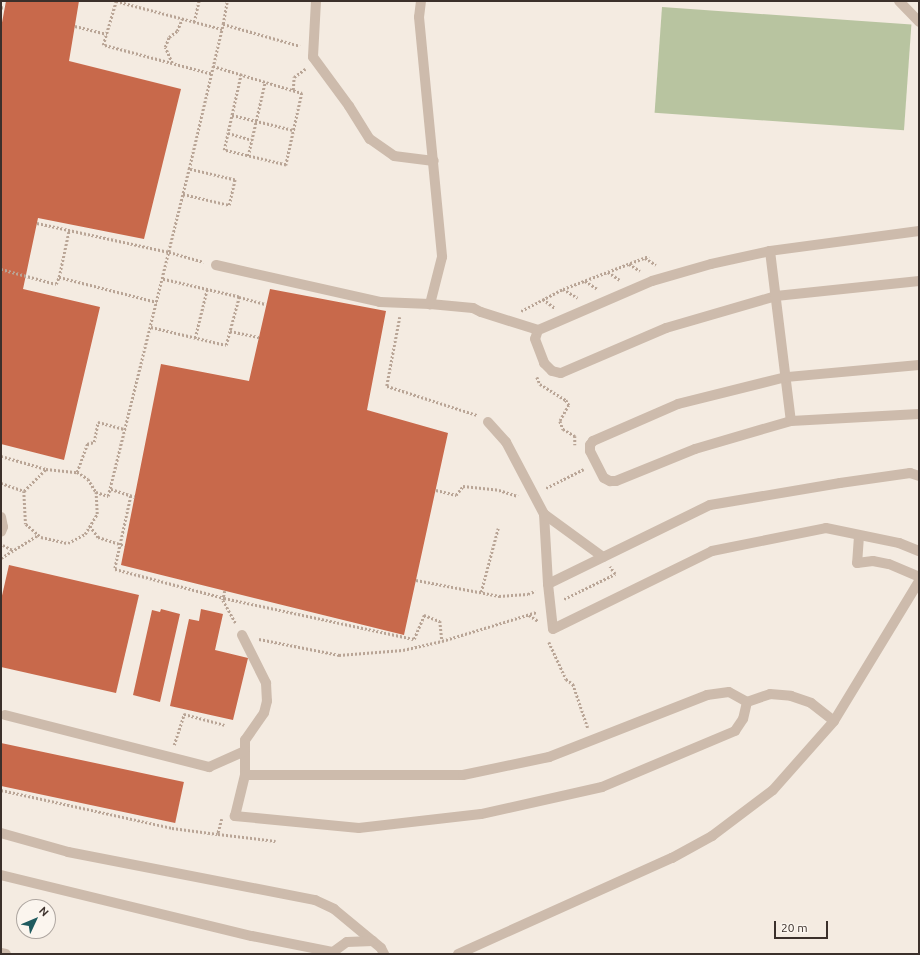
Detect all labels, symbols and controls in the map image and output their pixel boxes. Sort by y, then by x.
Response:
north arrow [16,899,56,939]
text: N [37,904,51,918]
scale bar [776,913,830,939]
text: 20 m [781,921,808,934]

